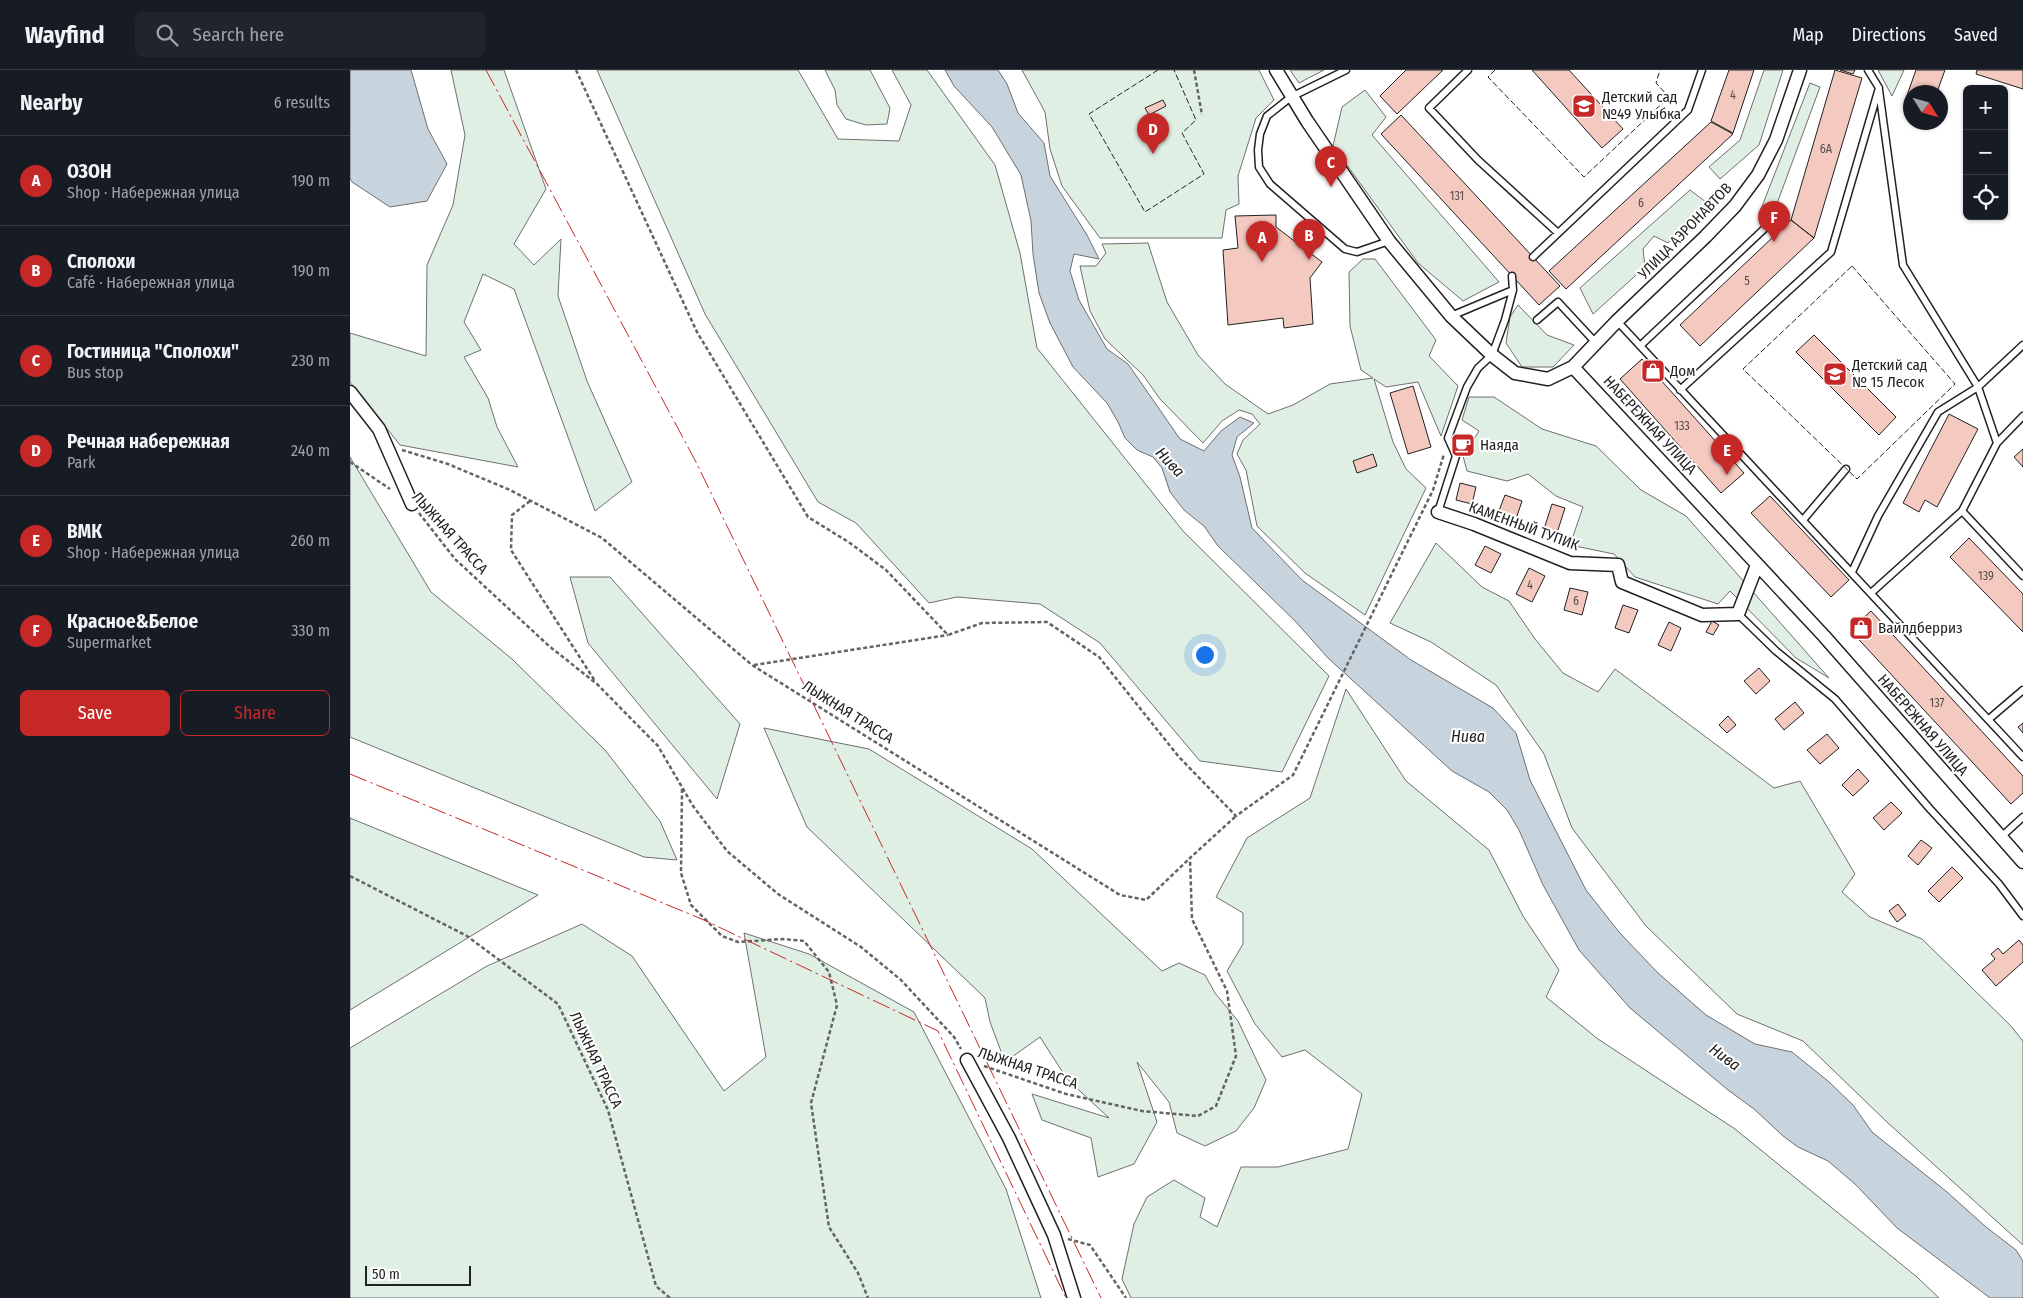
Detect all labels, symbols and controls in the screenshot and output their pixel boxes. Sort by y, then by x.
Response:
search box [135,12,485,57]
text: Wayfind [25,21,105,49]
icon: search [153,21,181,49]
text: Search here [193,23,284,46]
text: Map [1792,24,1824,46]
text: Directions [1852,24,1926,46]
text: Saved [1954,24,1998,46]
north arrow [1903,85,1948,130]
map controls [1963,85,2008,220]
button: + [1963,85,2008,130]
place label: Детский сад №49 Улыбка [1601,88,1681,123]
house number: 4 [1730,88,1736,102]
text: Nearby [20,90,82,116]
text: 6 results [274,93,330,112]
school or university icon: Детский сад №49 Улыбка [1571,93,1597,119]
pin: D [1137,113,1169,154]
button: − [1963,130,2008,175]
house number: 6А [1820,142,1833,156]
pin: C [1315,146,1347,187]
text: ОЗОН [67,160,111,183]
text: A [32,171,40,190]
text: 190 m [292,171,330,190]
button: locate [1963,175,2008,220]
street label: УЛИЦА АЭРОНАВТОВ [1634,179,1735,284]
text: Shop · Набережная улица [67,183,240,202]
house number: 131 [1450,189,1464,203]
house number: 6 [1638,196,1644,210]
pin: F [1758,201,1790,242]
pin: B [1293,219,1325,260]
pin: A [1246,221,1278,262]
text: Сполохи [67,250,135,273]
text: B [32,261,40,280]
text: 190 m [292,261,330,280]
text: Café · Набережная улица [67,273,235,292]
house number: 5 [1744,274,1750,288]
text: Гостиница "Сполохи" [67,340,239,363]
text: C [32,351,40,370]
text: 230 m [291,351,330,370]
place label: Детский сад № 15 Лесок [1851,356,1927,391]
shop icon: Дом [1640,358,1666,384]
school or university icon: Детский сад № 15 Лесок [1822,361,1848,387]
place label: Дом [1669,362,1695,380]
text: Bus stop [67,363,123,382]
street label: НАБЕРЕЖНАЯ УЛИЦА [1600,372,1700,478]
house number: 133 [1674,419,1690,433]
text: Речная набережная [67,430,230,453]
cafe icon: Наяда [1450,432,1476,458]
pin: E [1711,434,1743,475]
place label: Наяда [1480,436,1519,454]
text: D [31,441,41,460]
text: 240 m [291,441,330,460]
water label: Нива [1151,443,1189,481]
text: Park [67,453,95,472]
street label: ЛЫЖНАЯ ТРАССА [408,488,492,578]
street label: КАМЕННЫЙ ТУПИК [1466,498,1582,554]
text: ВМК [67,520,102,543]
text: E [32,531,40,550]
text: 260 m [291,531,330,550]
text: Shop · Набережная улица [67,543,240,562]
house number: 139 [1978,569,1994,583]
house number: 4 [1527,578,1533,592]
house number: 6 [1573,594,1579,608]
text: Красное&Белое [67,610,198,633]
shop icon: Вайлдберриз [1848,615,1874,641]
place label: Вайлдберриз [1878,619,1963,637]
text: F [32,621,40,640]
text: 330 m [291,621,330,640]
text: Supermarket [67,633,151,652]
your location [1192,642,1218,668]
street label: НАБЕРЕЖНАЯ УЛИЦА [1874,671,1972,779]
street label: ЛЫЖНАЯ ТРАССА [799,677,897,747]
button: Save [20,690,170,736]
button: Share [180,690,330,736]
house number: 137 [1930,696,1945,710]
water label: Нива [1451,727,1485,746]
street label: ЛЫЖНАЯ ТРАССА [566,1009,626,1111]
water label: Нива [1706,1039,1744,1075]
street label: ЛЫЖНАЯ ТРАССА [976,1043,1080,1093]
scale bar [365,1263,471,1286]
text: 50 m [372,1266,400,1283]

